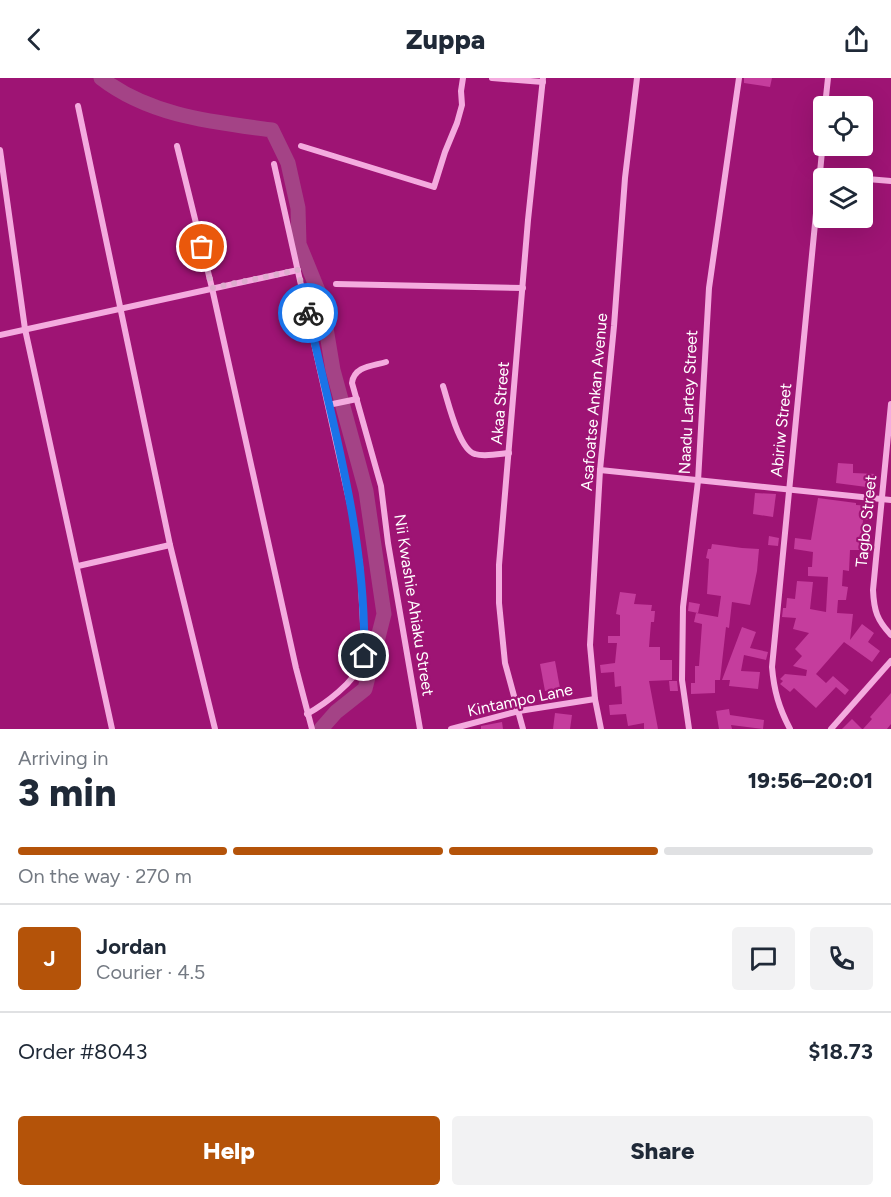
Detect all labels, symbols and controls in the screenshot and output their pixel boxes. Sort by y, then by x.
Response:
icon: back [18,23,51,56]
text: Zuppa [406,23,485,56]
icon: share [840,23,873,56]
map controls [813,96,873,228]
button: locate [813,96,873,156]
button: layers [813,168,873,228]
pin [176,221,227,272]
icon: bag [185,230,218,263]
courier [278,283,338,343]
icon: bike [292,297,325,330]
street label: Asafoatse Ankan Avenue [577,312,611,492]
street label: Naadu Lartey Street [675,329,701,475]
street label: Akaa Street [487,361,513,445]
street label: Abiriw Street [767,382,795,478]
street label: Tagbo Street [852,474,880,568]
street label: Nii Kwashie Ahiaku Street [390,513,438,697]
pin [338,630,389,681]
icon: home [347,639,380,672]
street label: Kintampo Lane [466,680,575,720]
text: Arriving in [18,746,108,770]
text: 19:56–20:01 [748,767,873,794]
text: 3 min [18,769,116,816]
text: On the way · 270 m [18,864,192,888]
button: chat [732,927,795,990]
button: phone [810,927,873,990]
text: Jordan [96,933,167,960]
text: J [43,945,56,972]
text: Courier · 4.5 [96,960,205,984]
text: Order #8043 [18,1038,147,1065]
text: $18.73 [808,1038,873,1065]
button: Help [18,1116,440,1185]
button: Share [452,1116,873,1185]

